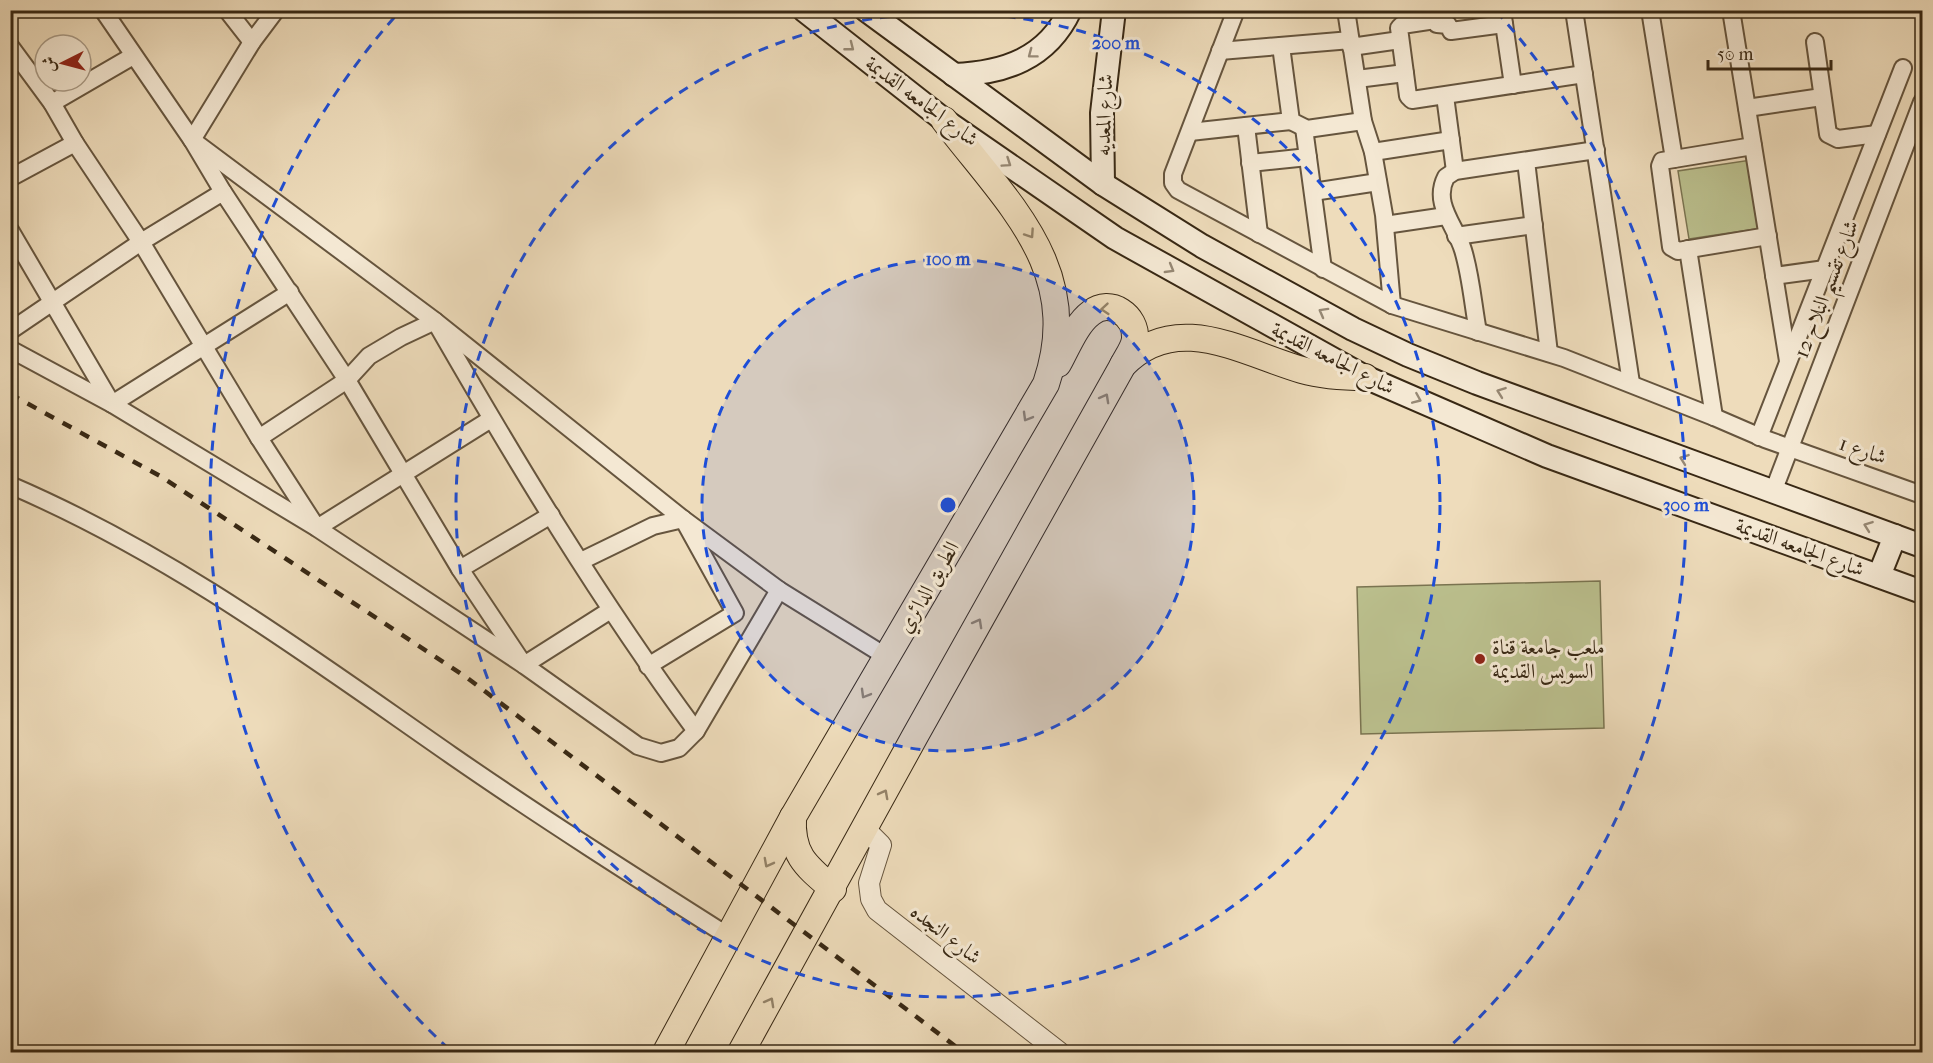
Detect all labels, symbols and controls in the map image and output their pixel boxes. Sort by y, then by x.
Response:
north arrow [33,33,93,93]
text: 200 m [1092,33,1141,54]
scale bar [1708,33,1831,71]
one-way arrow [843,40,854,51]
text: 50 m [1717,44,1754,65]
one-way arrow [1027,47,1038,58]
street label: شارع الجامعه القديمة [857,51,983,156]
text: ش [38,56,59,73]
street label: شارع المعديه [1091,73,1123,157]
one-way arrow [1000,156,1011,167]
street label: شارع تقسيم البلاح 12 [1789,217,1872,365]
one-way arrow [1023,227,1034,238]
text: 100 m [925,249,972,270]
one-way arrow [1164,262,1174,273]
one-way arrow [1100,302,1109,315]
one-way arrow [1319,308,1330,319]
street label: شارع الجامعه القديمة [1265,317,1399,405]
one-way arrow [1496,387,1507,399]
one-way arrow [1410,392,1421,404]
one-way arrow [1097,394,1109,404]
one-way arrow [1023,410,1034,421]
street label: شارع 1 [1834,431,1890,475]
one-way arrow [1679,454,1690,467]
centre of rings [938,495,958,515]
text: 300 m [1663,495,1710,516]
street label: شارع الجامعه القديمة [1730,513,1868,587]
one-way arrow [1863,520,1873,533]
street label: الطريق الدائري [892,537,967,639]
one-way arrow [971,619,982,629]
place label: ملعب جامعة قناة السويس القديمة [1492,635,1605,685]
marker: ملعب جامعة قناة السويس القديمة [1473,652,1487,666]
one-way arrow [861,688,872,698]
one-way arrow [877,789,888,800]
one-way arrow [764,857,775,867]
street label: شارع النجده [902,899,986,974]
one-way arrow [763,998,775,1008]

